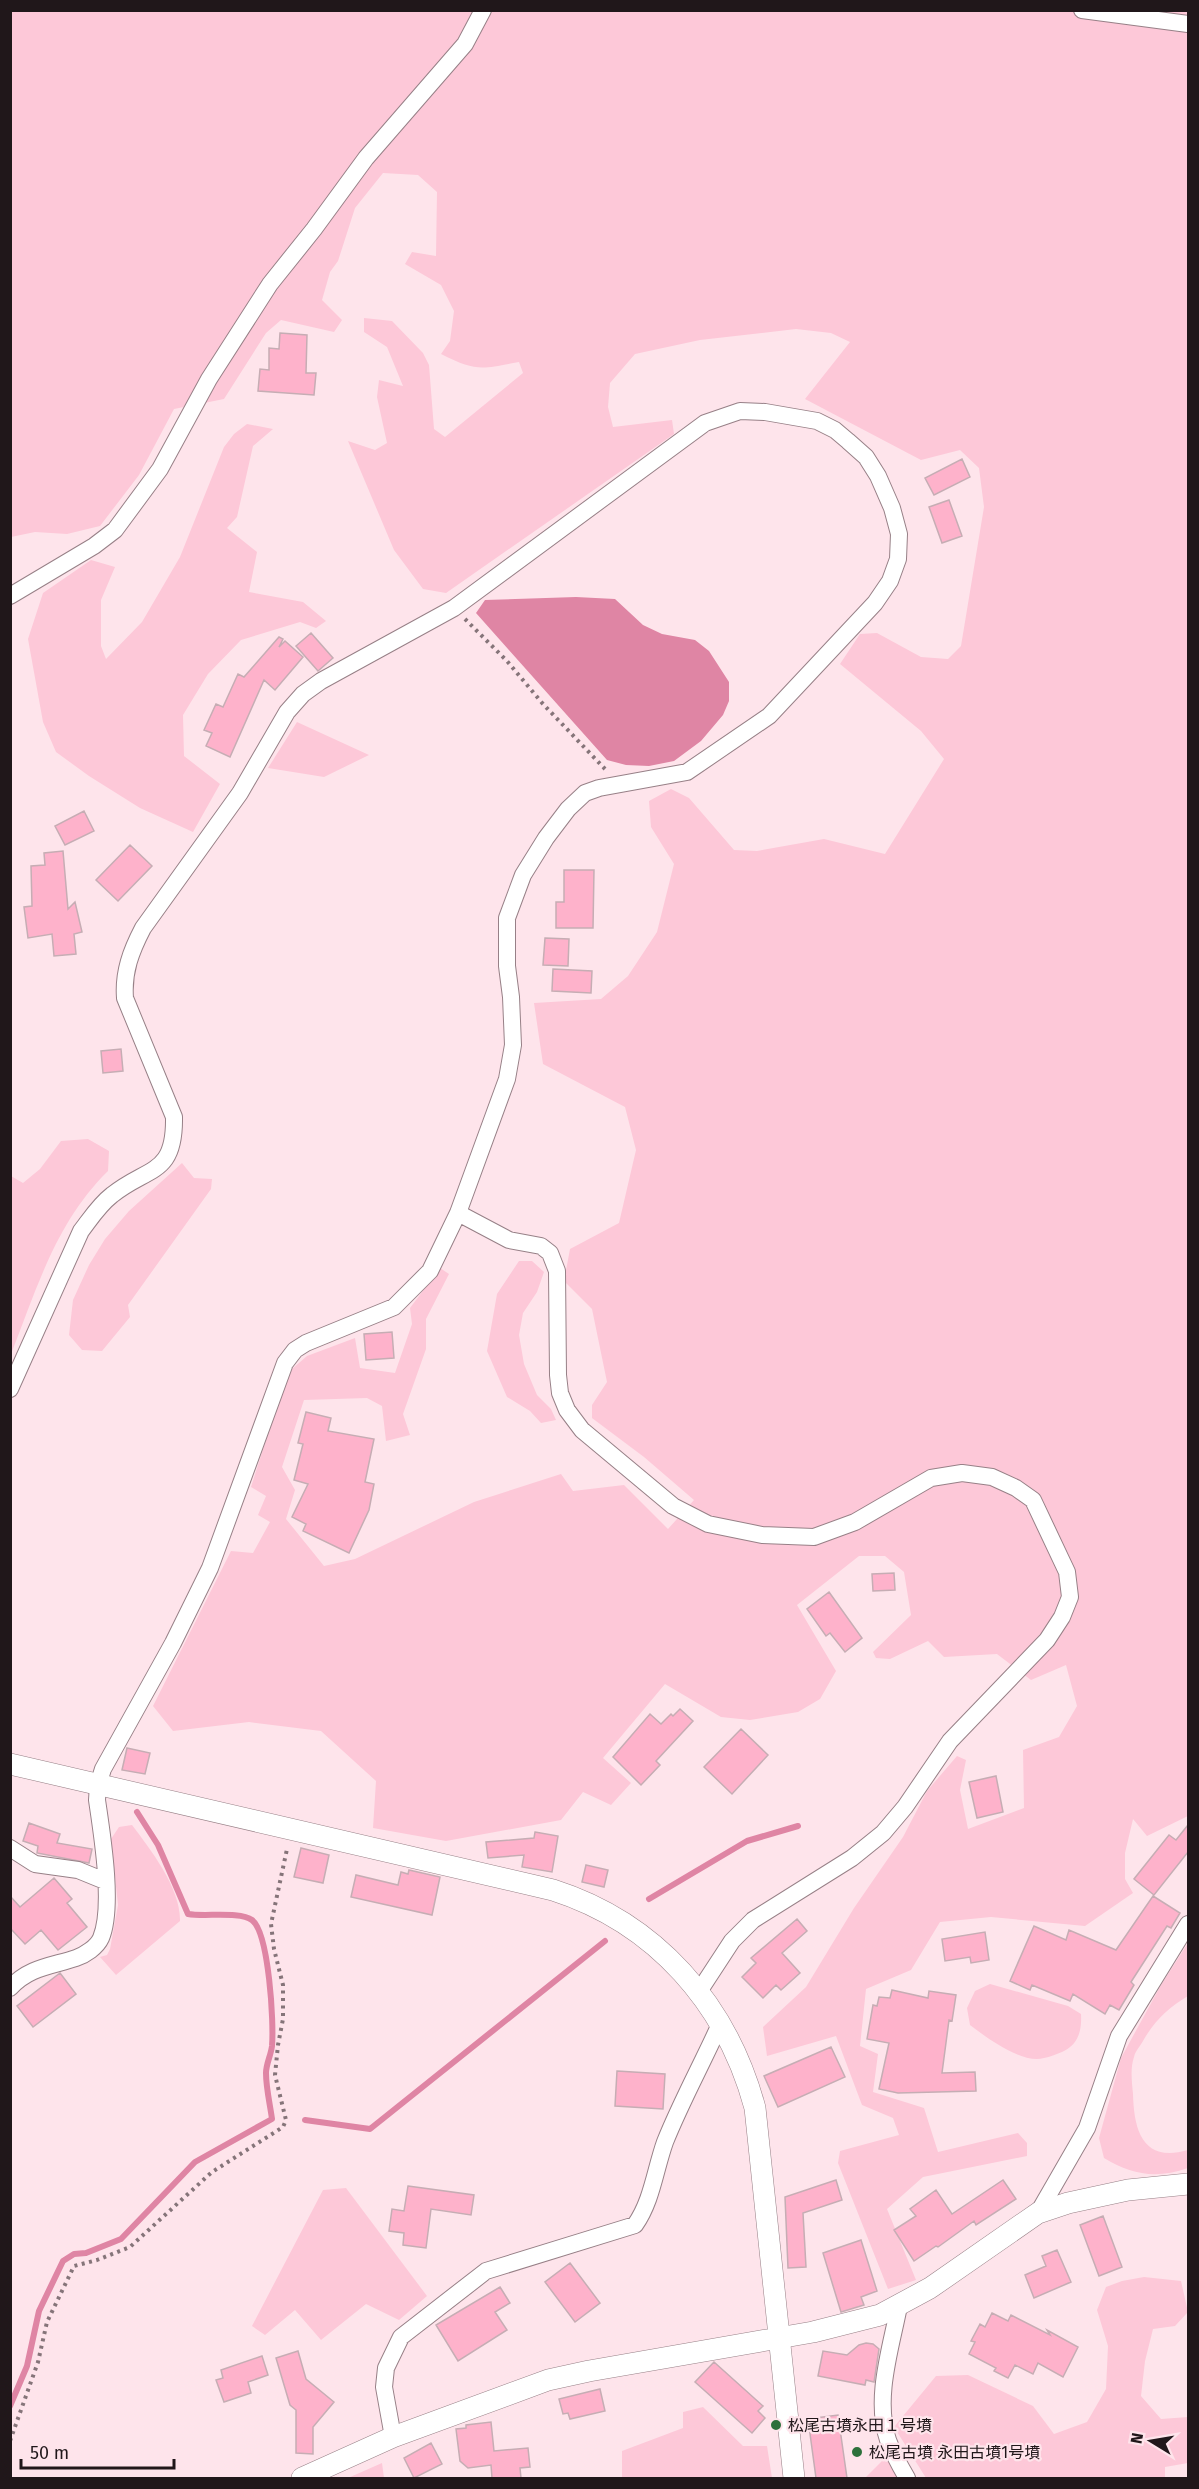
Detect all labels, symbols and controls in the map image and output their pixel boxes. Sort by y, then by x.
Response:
north arrow [1121,2411,1181,2471]
place label: 松尾古墳永田１号墳 [788,2416,932,2435]
marker: 松尾古墳永田１号墳 [769,2418,783,2432]
text: N [1126,2431,1147,2445]
scale bar [21,2432,174,2470]
text: 50 m [30,2442,69,2464]
place label: 松尾古墳 永田古墳1号墳 [869,2443,1040,2462]
marker: 松尾古墳 永田古墳1号墳 [850,2445,864,2459]

